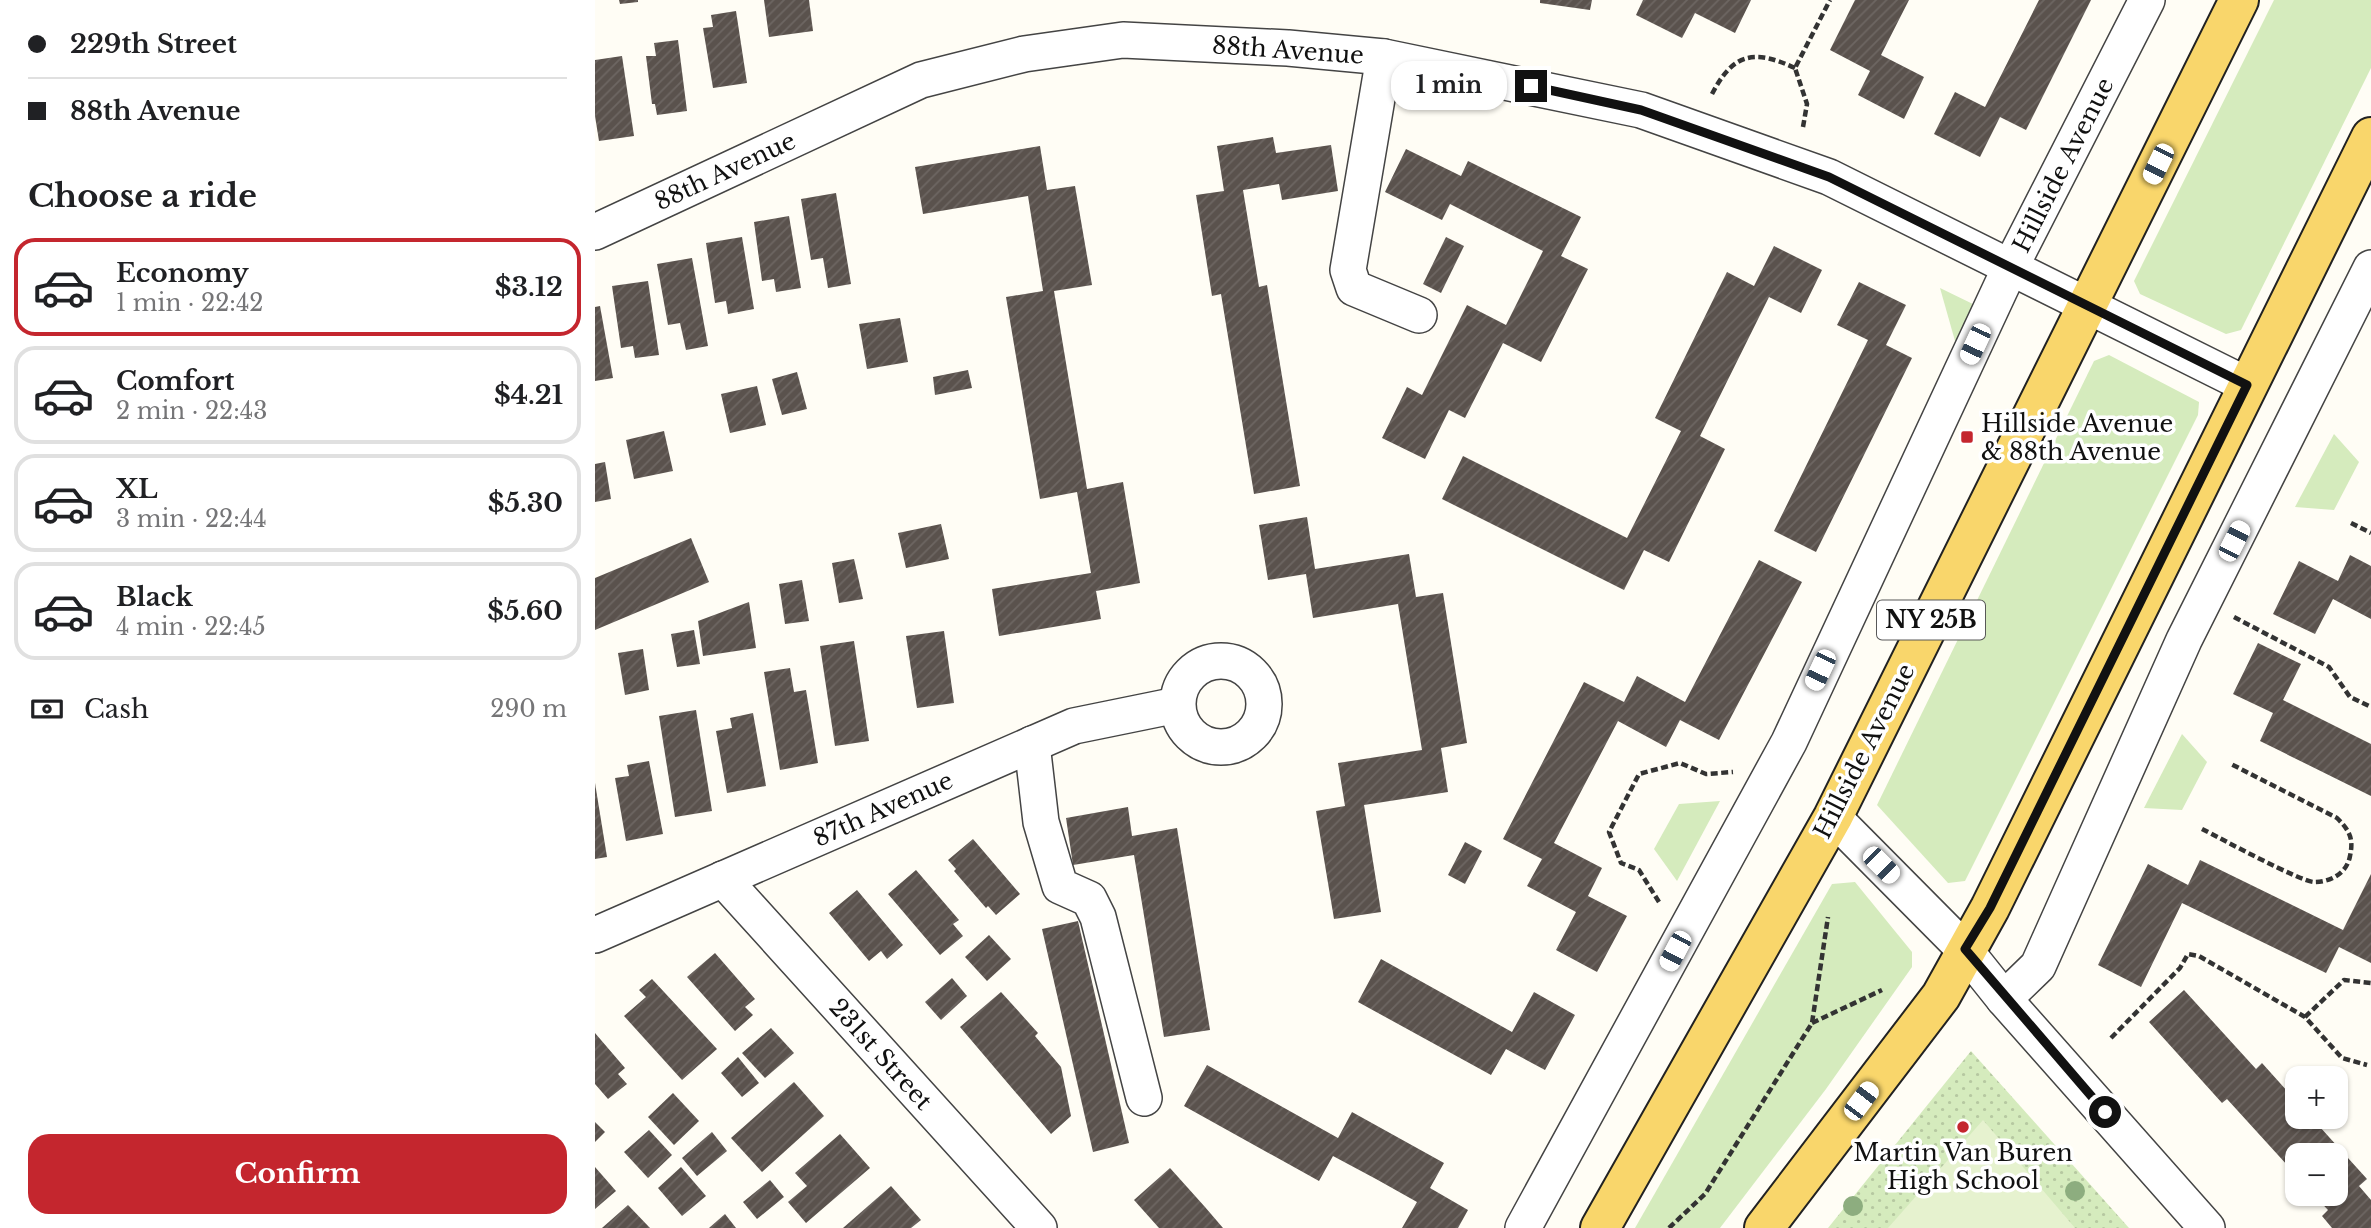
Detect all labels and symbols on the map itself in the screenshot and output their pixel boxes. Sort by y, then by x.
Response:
street label: 88th Avenue [1211,30,1365,70]
callout: 1 min [1391,62,1507,110]
route end [1515,70,1547,102]
street label: Hillside Avenue [2006,73,2120,257]
street label: 88th Avenue [650,126,800,216]
car [2140,141,2177,187]
car [1957,321,1994,367]
place label: Hillside Avenue & 88th Avenue [1981,409,2173,466]
marker: Hillside Avenue & 88th Avenue [1959,429,1975,445]
car [2216,518,2253,564]
road number: NY 25B [1877,600,1985,640]
car [1802,647,1839,693]
street label: Hillside Avenue [1807,659,1921,843]
street label: 87th Avenue [809,765,957,853]
car [1859,843,1904,887]
car [1656,928,1695,974]
street label: 231st Street [824,993,938,1115]
car [1840,1078,1883,1124]
route start [2089,1096,2121,1128]
marker: Martin Van Buren High School [1955,1119,1971,1135]
place label: Martin Van Buren High School [1853,1138,2073,1195]

